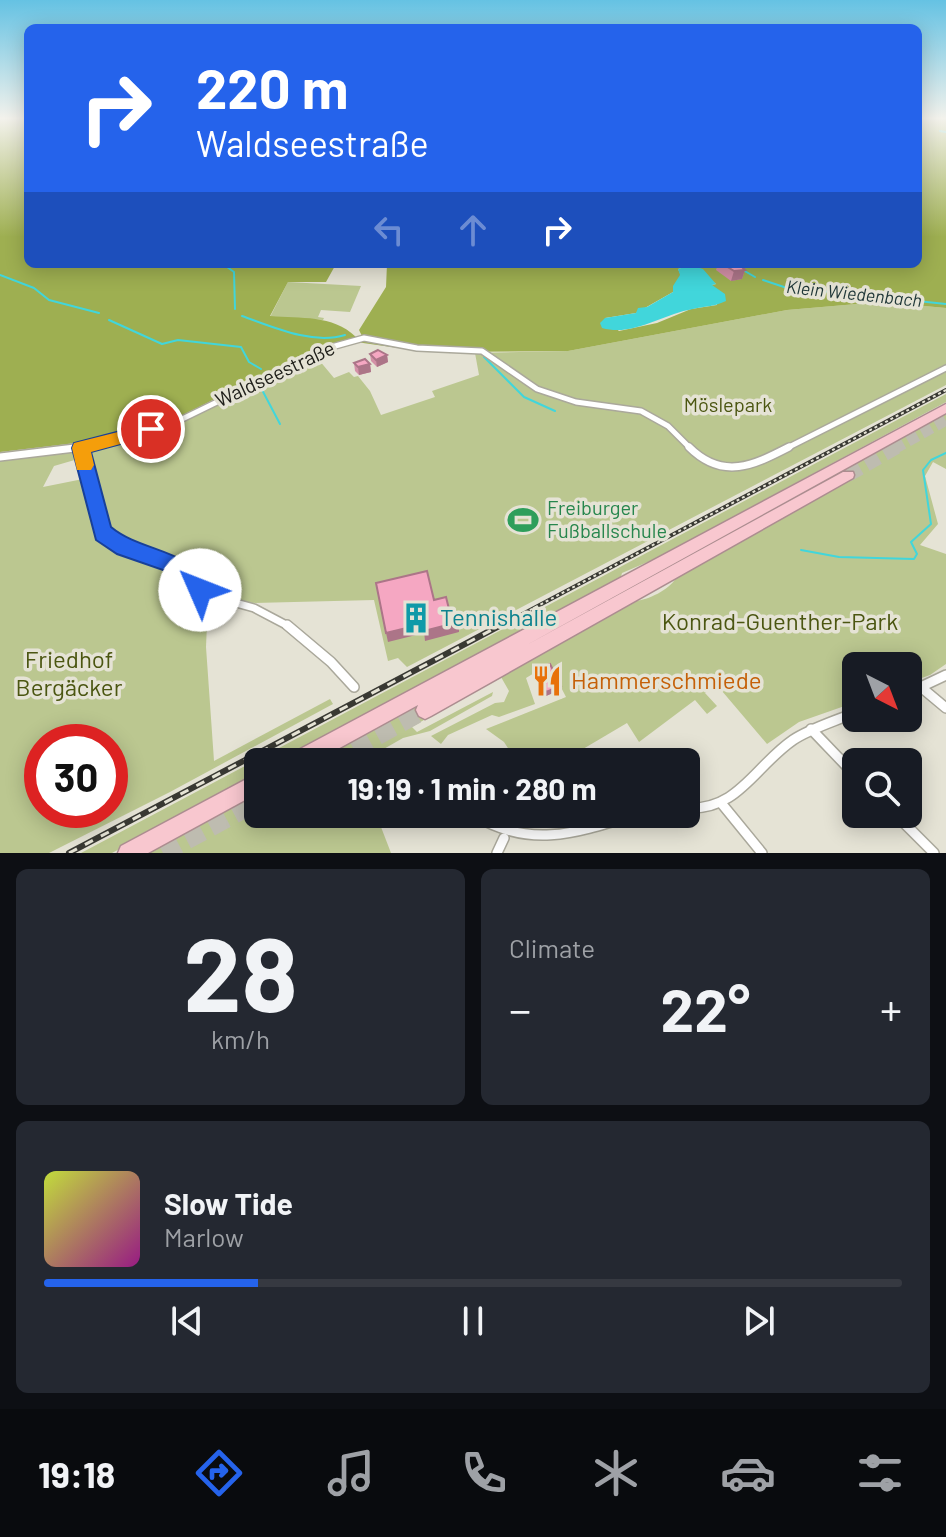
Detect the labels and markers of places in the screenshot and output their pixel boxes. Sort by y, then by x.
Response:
pin [117,395,185,463]
place label: Freiburger Fußballschule [547,495,667,542]
sports icon: Freiburger Fußballschule [506,503,540,537]
building icon: Tennishalle [399,601,433,635]
place label: Tennishalle [440,602,557,631]
restaurant icon: Hammerschmiede [530,664,564,698]
place label: Hammerschmiede [571,665,762,694]

